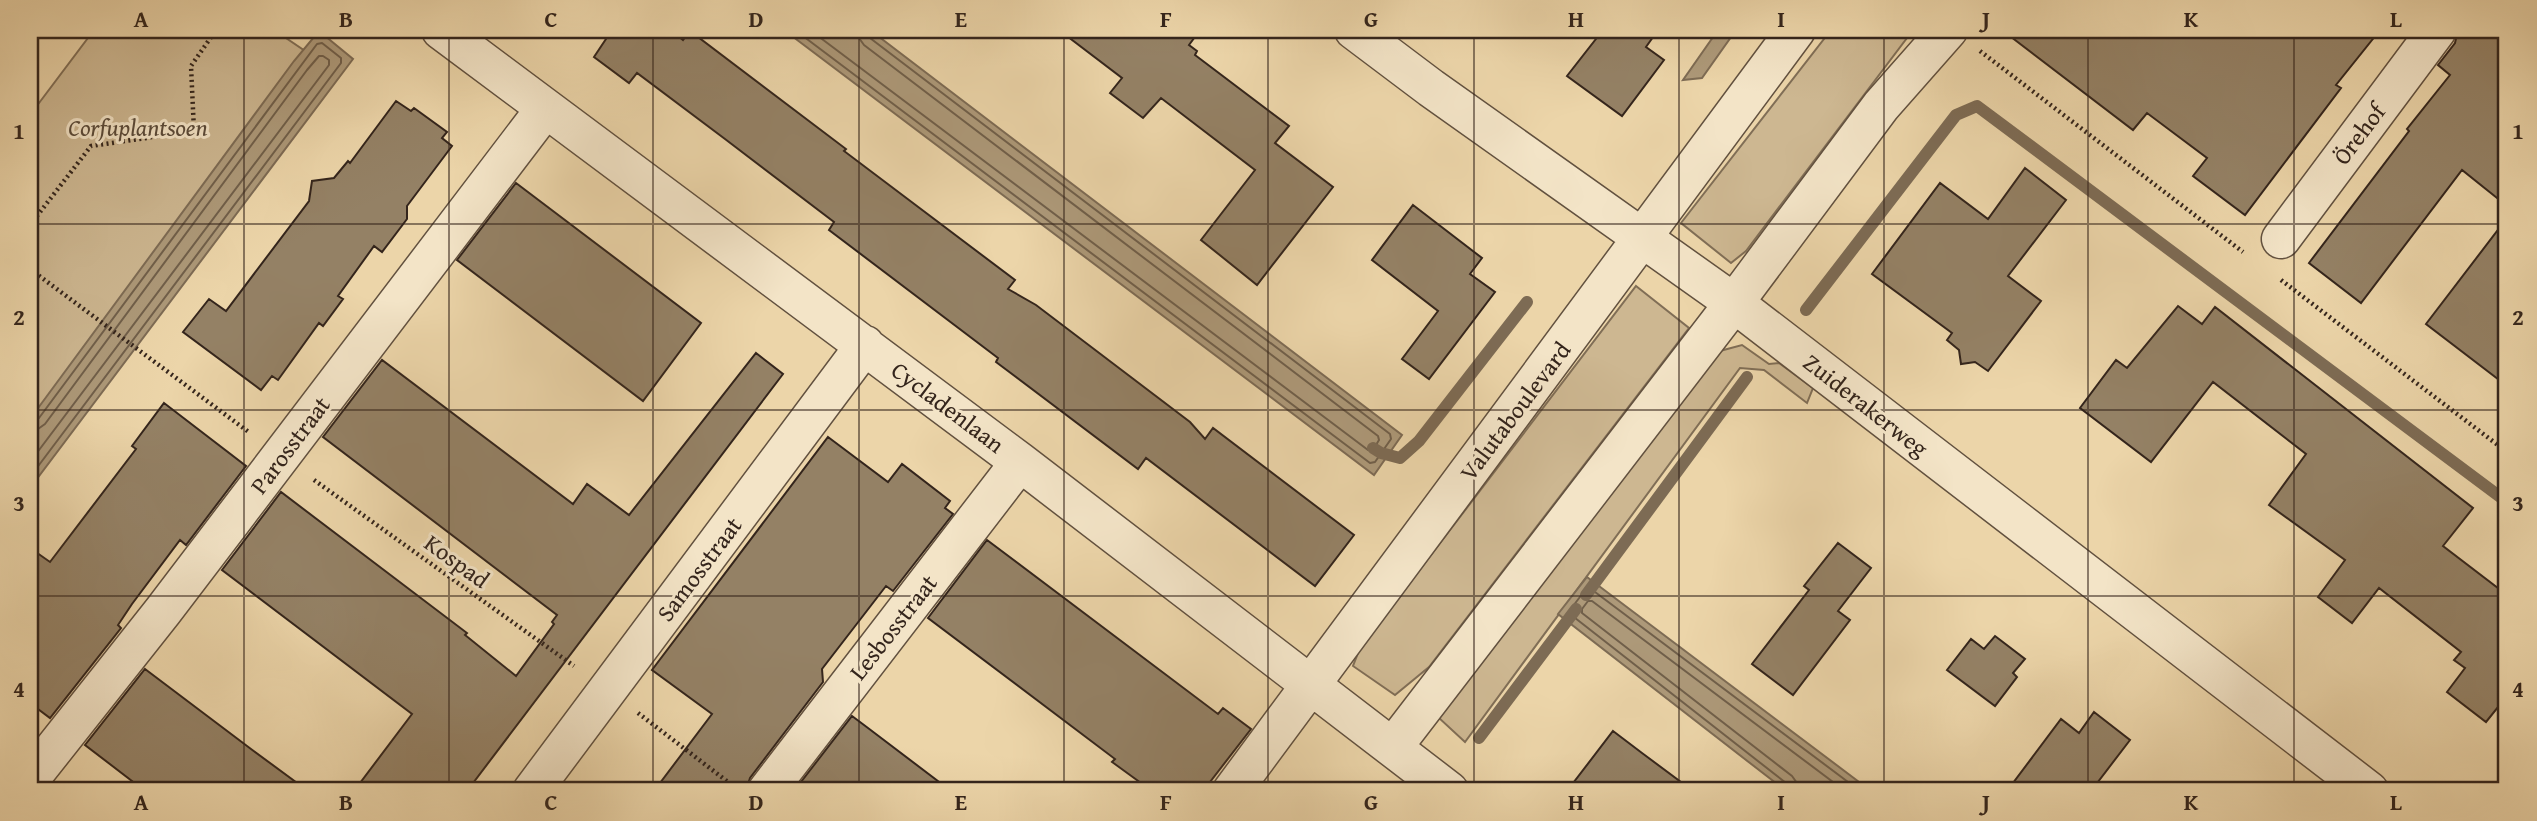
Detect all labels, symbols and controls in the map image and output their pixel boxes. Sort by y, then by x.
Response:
text: A [134,2,149,35]
text: B [339,2,353,35]
text: C [544,2,558,35]
text: D [749,2,764,35]
text: E [955,2,967,35]
text: F [1160,2,1172,35]
text: G [1364,2,1378,35]
text: H [1568,2,1584,35]
text: I [1777,2,1785,35]
text: J [1978,2,1990,35]
text: K [2184,2,2199,35]
text: L [2390,2,2402,35]
street label: Örehof [2324,94,2395,172]
park label: Corfuplantsoen [68,110,208,145]
text: 1 [13,114,25,147]
text: 1 [2512,114,2524,147]
text: 2 [13,300,25,333]
text: 2 [2512,300,2524,333]
street label: Valutaboulevard [1451,334,1579,488]
street label: Zuiderakerweg [1796,345,1936,465]
street label: Cycladenlaan [884,353,1012,462]
street label: Parosstraat [242,388,339,501]
text: 3 [13,486,25,519]
text: 3 [2512,486,2524,519]
street label: Samosstraat [648,509,750,629]
street label: Kospad [417,525,497,597]
street label: Lesbosstraat [841,566,946,687]
text: 4 [13,672,25,705]
text: 4 [2512,672,2524,705]
text: A [134,785,149,818]
text: B [339,785,353,818]
text: C [544,785,558,818]
text: D [749,785,764,818]
text: E [955,785,967,818]
text: F [1160,785,1172,818]
text: G [1364,785,1378,818]
text: H [1568,785,1584,818]
text: I [1777,785,1785,818]
text: J [1978,785,1990,818]
text: K [2184,785,2199,818]
text: L [2390,785,2402,818]

